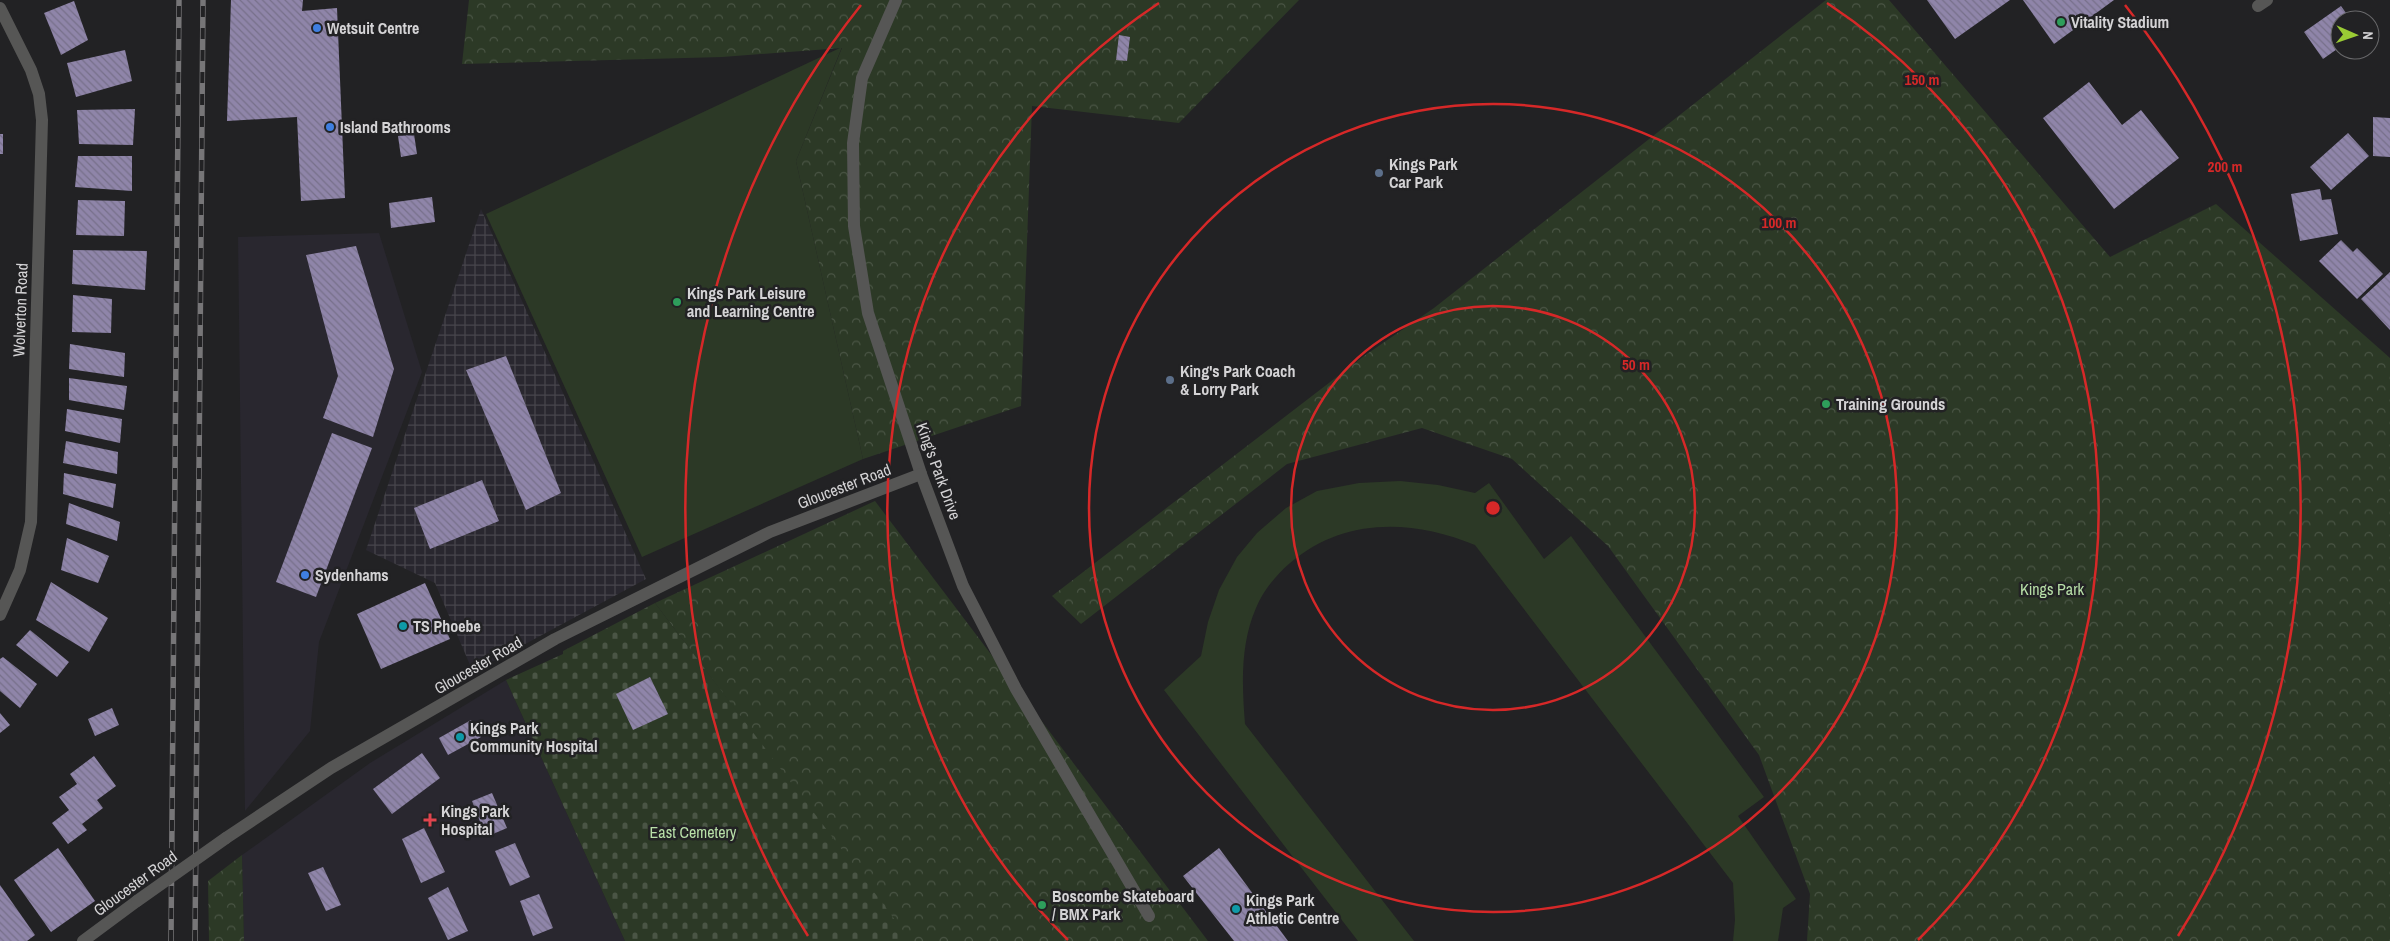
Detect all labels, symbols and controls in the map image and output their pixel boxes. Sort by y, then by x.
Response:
north arrow [2330,10,2380,60]
place label: Vitality Stadium [2071,11,2169,33]
marker: Vitality Stadium [2055,16,2067,28]
place label: Wetsuit Centre [327,17,419,39]
marker: Wetsuit Centre [311,22,323,34]
text: N [2359,31,2377,40]
text: 150 m [1905,69,1939,90]
place label: Island Bathrooms [340,116,451,138]
marker: Island Bathrooms [324,121,336,133]
place label: Kings Park Car Park [1389,153,1458,193]
text: 200 m [2208,156,2242,177]
marker: Kings Park Car Park [1373,167,1385,179]
text: 100 m [1762,212,1796,233]
street label: Wolverton Road [7,263,33,357]
place label: Kings Park Leisure and Learning Centre [687,282,815,322]
marker: Kings Park Leisure and Learning Centre [671,296,683,308]
text: 50 m [1622,354,1650,375]
place label: King's Park Coach & Lorry Park [1180,360,1295,400]
marker: King's Park Coach & Lorry Park [1164,374,1176,386]
place label: Training Grounds [1836,393,1945,415]
marker: Training Grounds [1820,398,1832,410]
street label: King's Park Drive [911,419,967,523]
street label: Gloucester Road [794,458,894,514]
centre of rings [1484,499,1502,517]
place label: Sydenhams [315,564,389,586]
marker: Sydenhams [299,569,311,581]
park label: Kings Park [2020,578,2085,600]
place label: TS Phoebe [413,615,481,637]
marker: TS Phoebe [397,620,409,632]
street label: Gloucester Road [430,631,526,699]
place label: Kings Park Community Hospital [470,717,598,757]
marker: Kings Park Community Hospital [454,731,466,743]
place label: Kings Park Hospital [441,800,510,840]
marker: Kings Park Hospital [423,813,437,827]
park label: East Cemetery [650,821,737,843]
street label: Gloucester Road [89,845,181,921]
place label: Boscombe Skateboard / BMX Park [1052,885,1194,925]
place label: Kings Park Athletic Centre [1246,889,1339,929]
marker: Boscombe Skateboard / BMX Park [1036,899,1048,911]
marker: Kings Park Athletic Centre [1230,903,1242,915]

